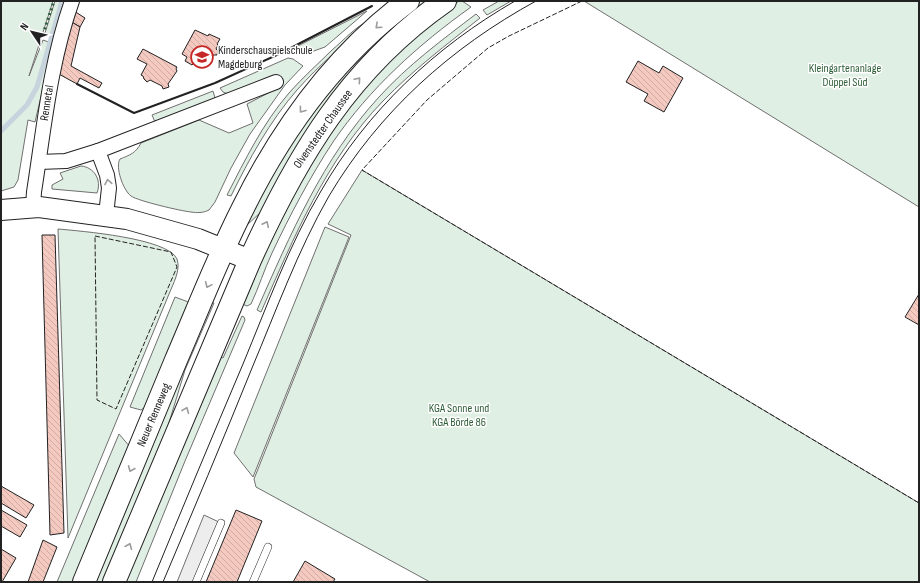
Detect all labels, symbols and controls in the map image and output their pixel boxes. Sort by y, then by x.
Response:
north arrow [12,12,52,52]
text: N [17,20,31,33]
one-way arrow [375,22,383,29]
place label: Kinderschauspielschule Magdeburg [218,43,313,72]
school or university icon: Kinderschauspielschule Magdeburg [189,44,215,70]
park label: Kleingartenanlage Düppel Süd [809,61,881,90]
one-way arrow [353,77,360,84]
street label: Rennetal [37,84,57,122]
street label: Olvenstedter Chaussee [290,87,356,171]
one-way arrow [299,106,307,113]
one-way arrow [104,179,113,186]
one-way arrow [261,221,269,229]
one-way arrow [205,280,213,288]
street label: Neuer Renneweg [134,381,174,449]
park label: KGA Sonne und KGA Börde 86 [429,401,489,430]
one-way arrow [181,406,189,414]
one-way arrow [128,465,136,473]
one-way arrow [124,543,132,550]

